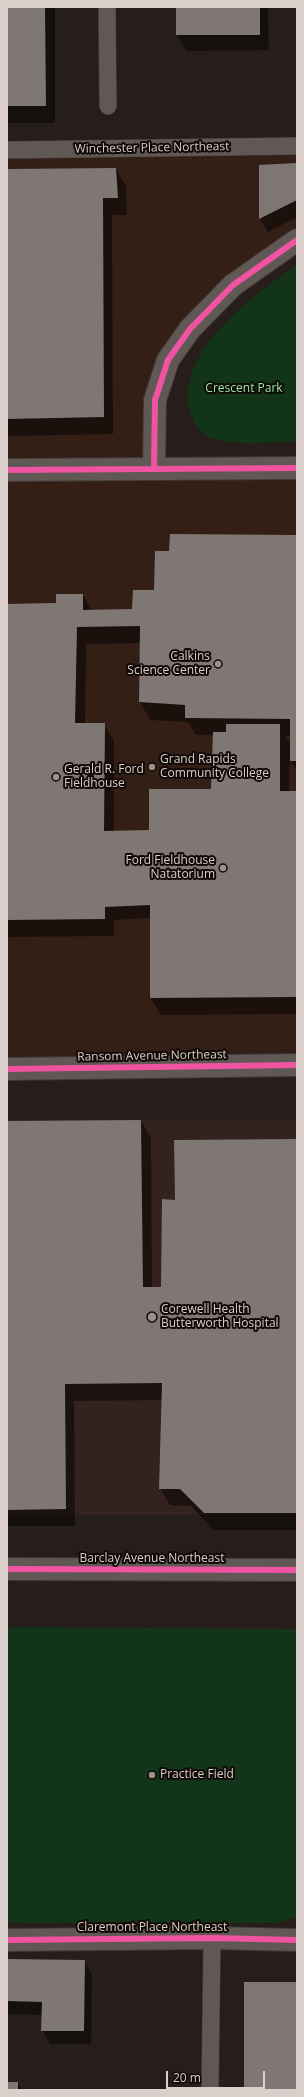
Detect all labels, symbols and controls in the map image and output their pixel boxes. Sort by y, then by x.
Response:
street label: Winchester Place Northeast [74,139,230,157]
park label: Crescent Park [205,382,283,396]
place label: Calkins Science Center [127,650,210,678]
marker: Calkins Science Center [213,659,223,669]
place label: Grand Rapids Community College [160,753,269,781]
marker: Grand Rapids Community College [147,762,157,772]
place label: Gerald R. Ford Fieldhouse [64,763,144,791]
marker: Gerald R. Ford Fieldhouse [51,772,61,782]
place label: Ford Fieldhouse Natatorium [125,854,215,882]
marker: Ford Fieldhouse Natatorium [218,863,228,873]
street label: Ransom Avenue Northeast [77,1047,227,1065]
place label: Corewell Health Butterworth Hospital [161,1303,279,1331]
marker: Corewell Health Butterworth Hospital [146,1311,158,1323]
street label: Barclay Avenue Northeast [80,1552,224,1566]
place label: Practice Field [160,1768,234,1782]
marker: Practice Field [147,1770,157,1780]
street label: Claremont Place Northeast [77,1921,227,1935]
scale bar [168,2063,267,2089]
text: 20 m [173,2069,201,2086]

